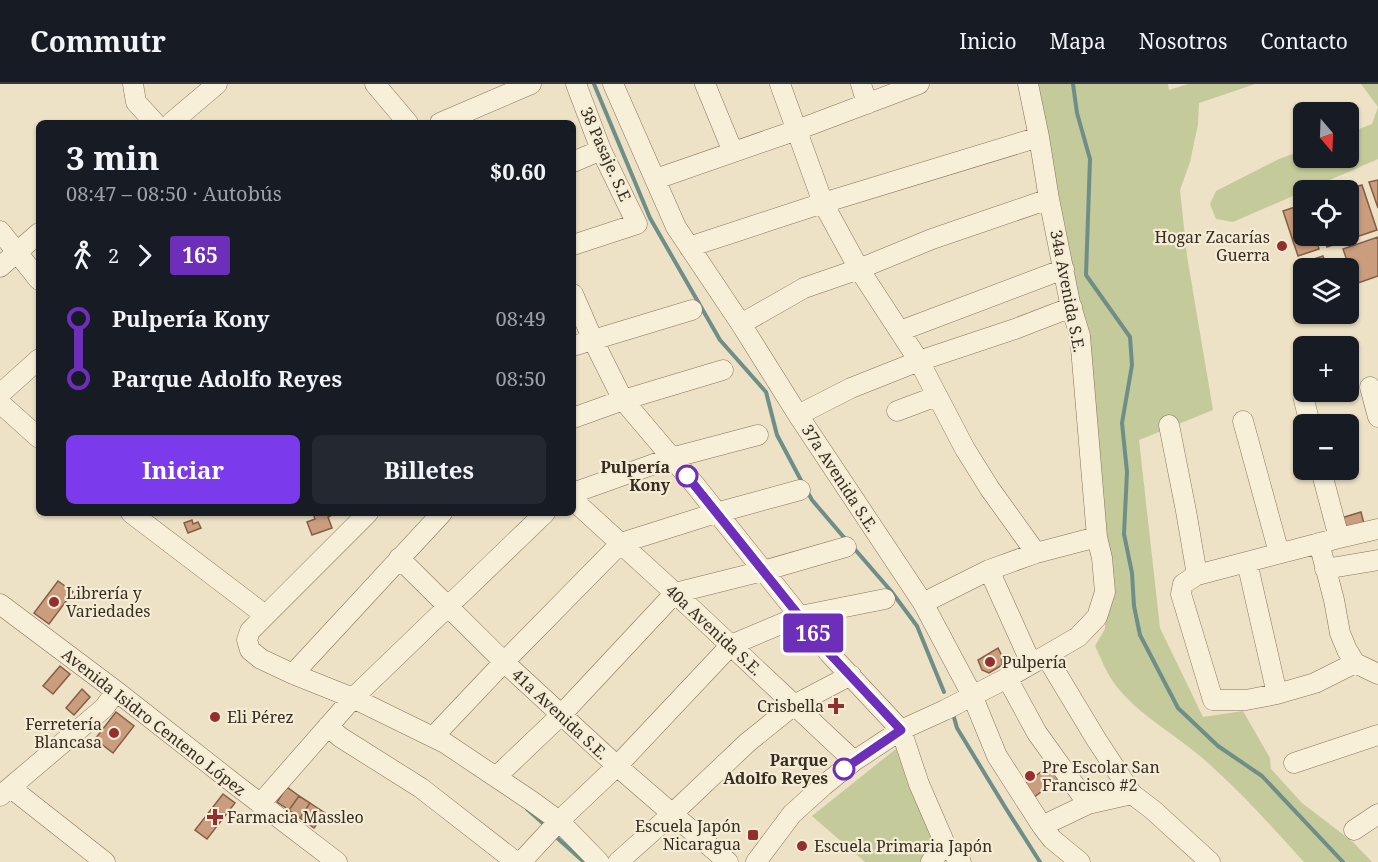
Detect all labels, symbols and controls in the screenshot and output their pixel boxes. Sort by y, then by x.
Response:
text: Commutr [30,22,166,60]
text: Inicio [959,27,1017,55]
text: Mapa [1050,27,1106,55]
text: Nosotros [1139,27,1227,55]
text: Contacto [1260,27,1348,55]
north arrow [1293,102,1359,168]
map controls [1293,102,1359,480]
street label: 38 Pasaje. S.E [575,103,637,205]
text: 3 min [66,135,159,180]
text: $0.60 [490,156,546,186]
text: 08:47 – 08:50 · Autobús [66,180,282,207]
button: locate [1293,180,1359,246]
place label: Hogar Zacarías Guerra [1155,226,1270,266]
street label: 34a Avenida S.E. [1045,228,1091,354]
icon: walk [66,239,99,272]
icon: forward [128,239,161,272]
marker: Hogar Zacarías Guerra [1275,239,1289,253]
text: 165 [182,241,218,269]
text: 2 [108,242,119,269]
button: layers [1293,258,1359,324]
text: Pulpería Kony [112,303,270,333]
text: 08:49 [496,305,546,332]
button: + [1293,336,1359,402]
text: Parque Adolfo Reyes [112,363,342,393]
text: 08:50 [496,365,546,392]
button: − [1293,414,1359,480]
street label: 37a Avenida S.E. [797,420,883,536]
button: Iniciar [66,435,300,504]
button: Billetes [312,435,546,504]
place label: Pulpería Kony [600,456,671,496]
marker: Pulpería Kony [676,465,698,487]
street label: 40a Avenida S.E. [661,580,767,680]
place label: Librería y Variedades [66,582,151,622]
marker: Librería y Variedades [47,595,61,609]
line badge: 165 [778,614,848,652]
text: 165 [795,619,831,647]
street label: Avenida Isidro Centeno López [57,643,251,801]
place label: Pulpería [1002,651,1067,673]
marker: Pulpería [983,655,997,669]
street label: 41a Avenida S.E. [507,664,613,764]
place label: Crisbella [757,695,824,717]
marker: Crisbella [829,699,843,713]
place label: Eli Pérez [227,706,294,728]
marker: Eli Pérez [208,710,222,724]
place label: Ferretería Blancasa [25,713,102,753]
marker: Ferretería Blancasa [107,726,121,740]
place label: Parque Adolfo Reyes [723,749,828,789]
place label: Pre Escolar San Francisco #2 [1042,756,1160,796]
marker: Parque Adolfo Reyes [833,758,855,780]
marker: Pre Escolar San Francisco #2 [1023,769,1037,783]
place label: Farmacia Massleo [227,806,364,828]
marker: Farmacia Massleo [208,810,222,824]
place label: Escuela Japón Nicaragua [635,815,741,855]
marker: Escuela Japón Nicaragua [746,828,760,842]
place label: Escuela Primaria Japón [814,835,992,857]
marker: Escuela Primaria Japón [795,839,809,853]

